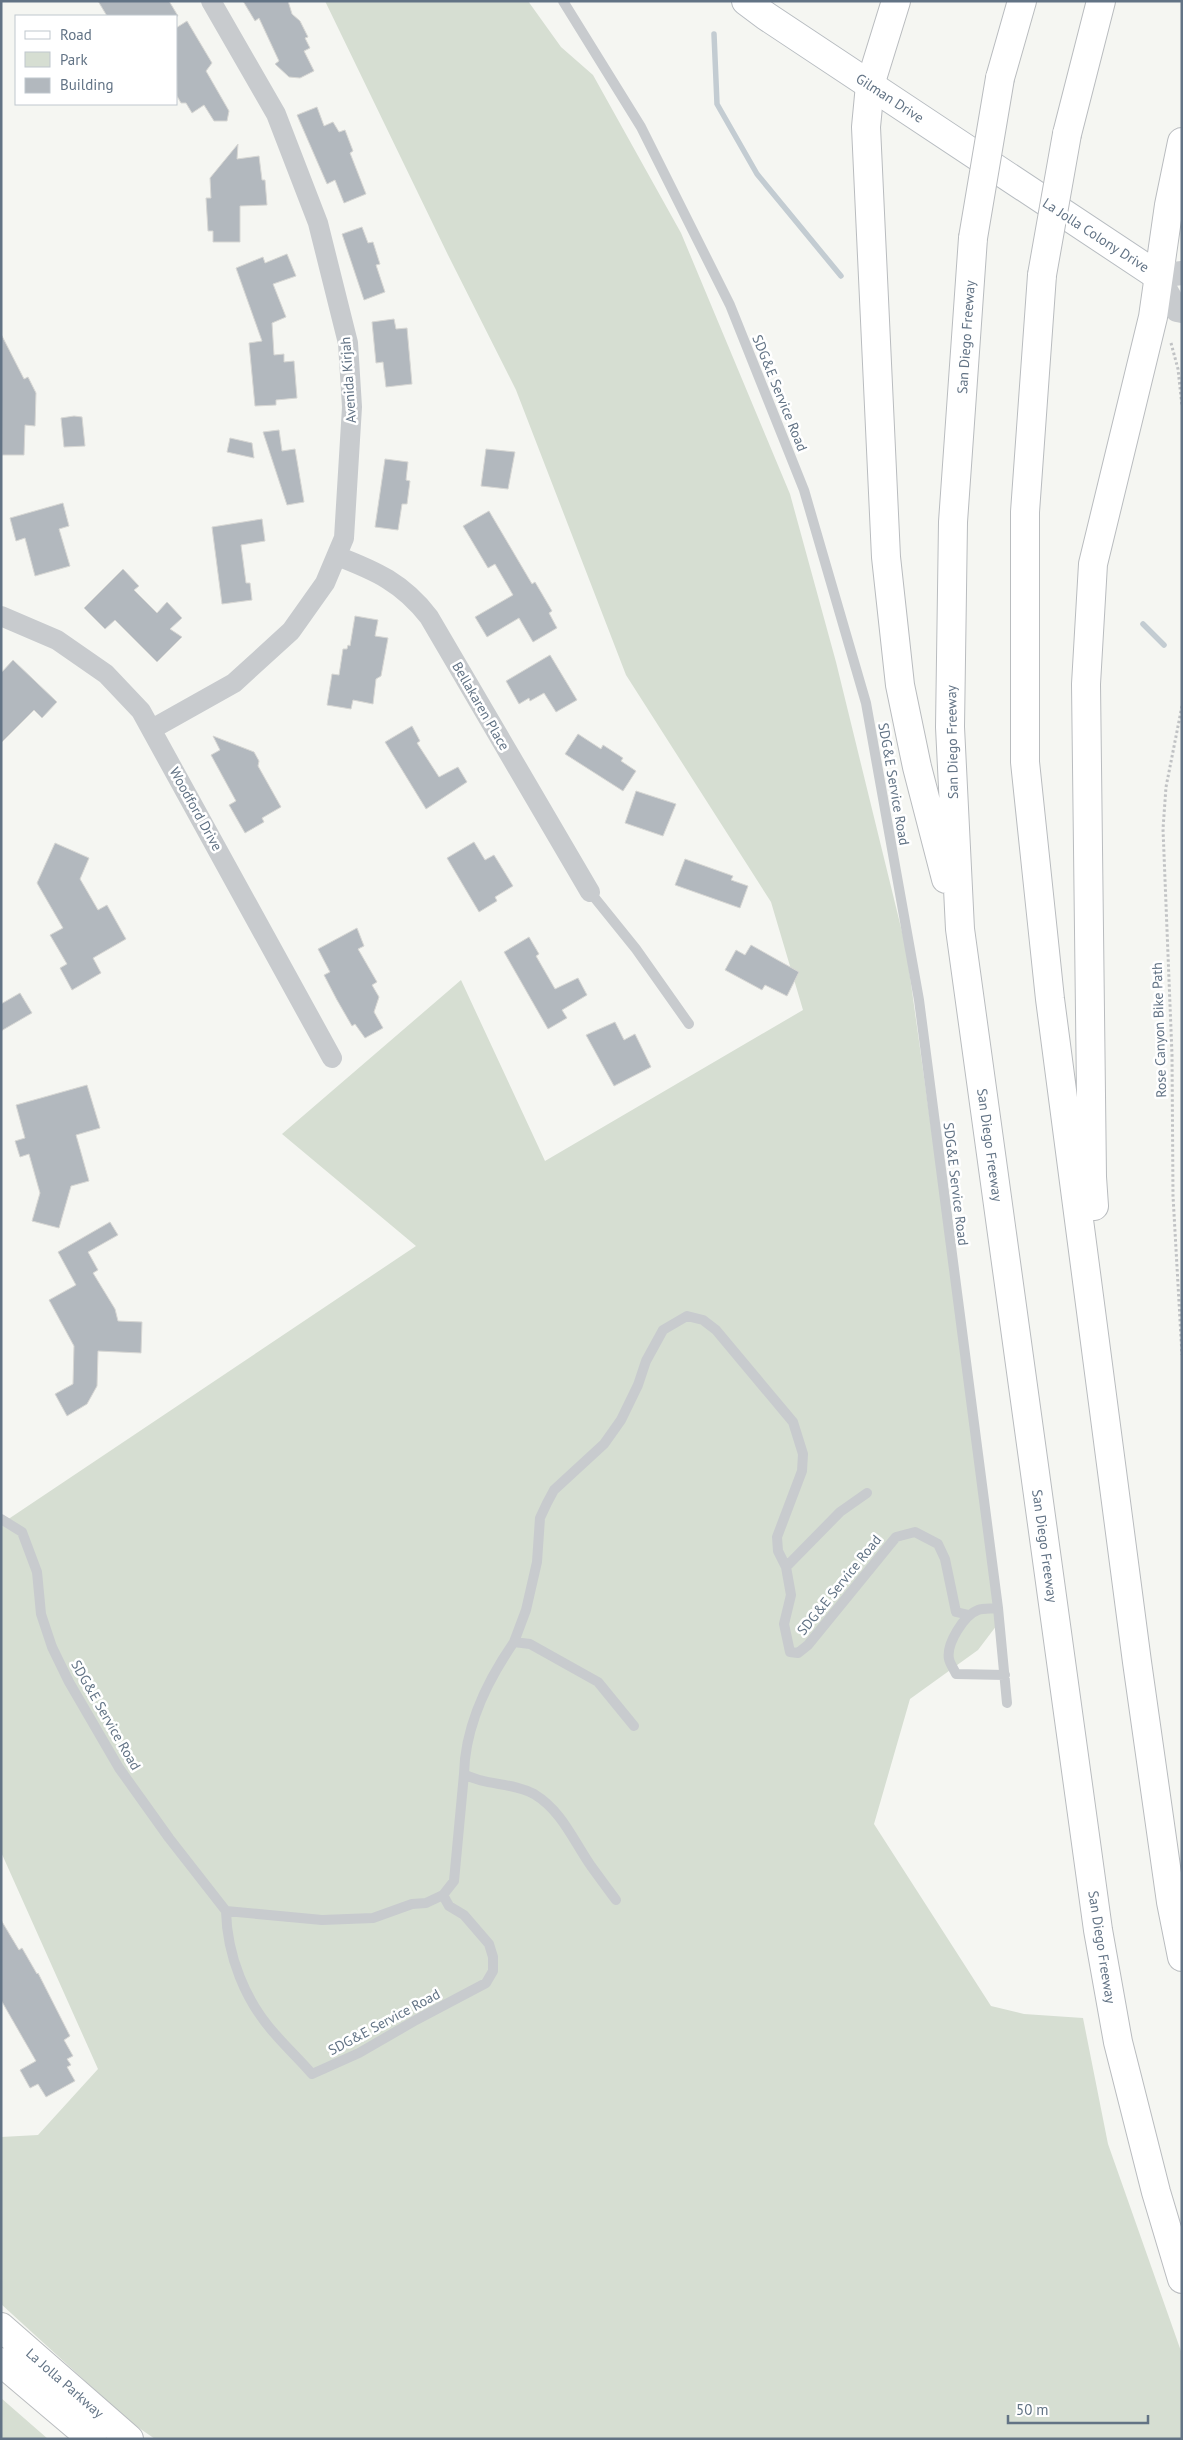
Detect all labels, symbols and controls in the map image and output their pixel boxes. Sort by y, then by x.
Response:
legend [15,15,178,105]
text: Road [60,25,92,44]
text: Park [60,50,88,69]
street label: Gilman Drive [853,69,927,127]
text: Building [60,75,114,94]
street label: La Jolla Colony Drive [1039,194,1153,276]
street label: San Diego Freeway [953,279,979,395]
street label: SDG&E Service Road [748,332,812,454]
street label: Avenida Kirjah [336,336,360,424]
street label: Bellakaren Place [448,659,514,753]
street label: San Diego Freeway [942,684,962,799]
street label: SDG&E Service Road [874,721,914,847]
street label: Woodford Drive [166,764,226,854]
street label: Rose Canyon Bike Path [1148,962,1170,1098]
street label: San Diego Freeway [973,1087,1007,1203]
street label: SDG&E Service Road [940,1121,972,1247]
street label: San Diego Freeway [1028,1488,1062,1604]
street label: SDG&E Service Road [793,1531,885,1639]
street label: SDG&E Service Road [67,1657,145,1773]
street label: San Diego Freeway [1084,1889,1120,2005]
street label: SDG&E Service Road [325,1985,443,2059]
street label: La Jolla Parkway [22,2344,108,2422]
scale bar [1008,2392,1148,2424]
text: 50 m [1016,2400,1049,2419]

